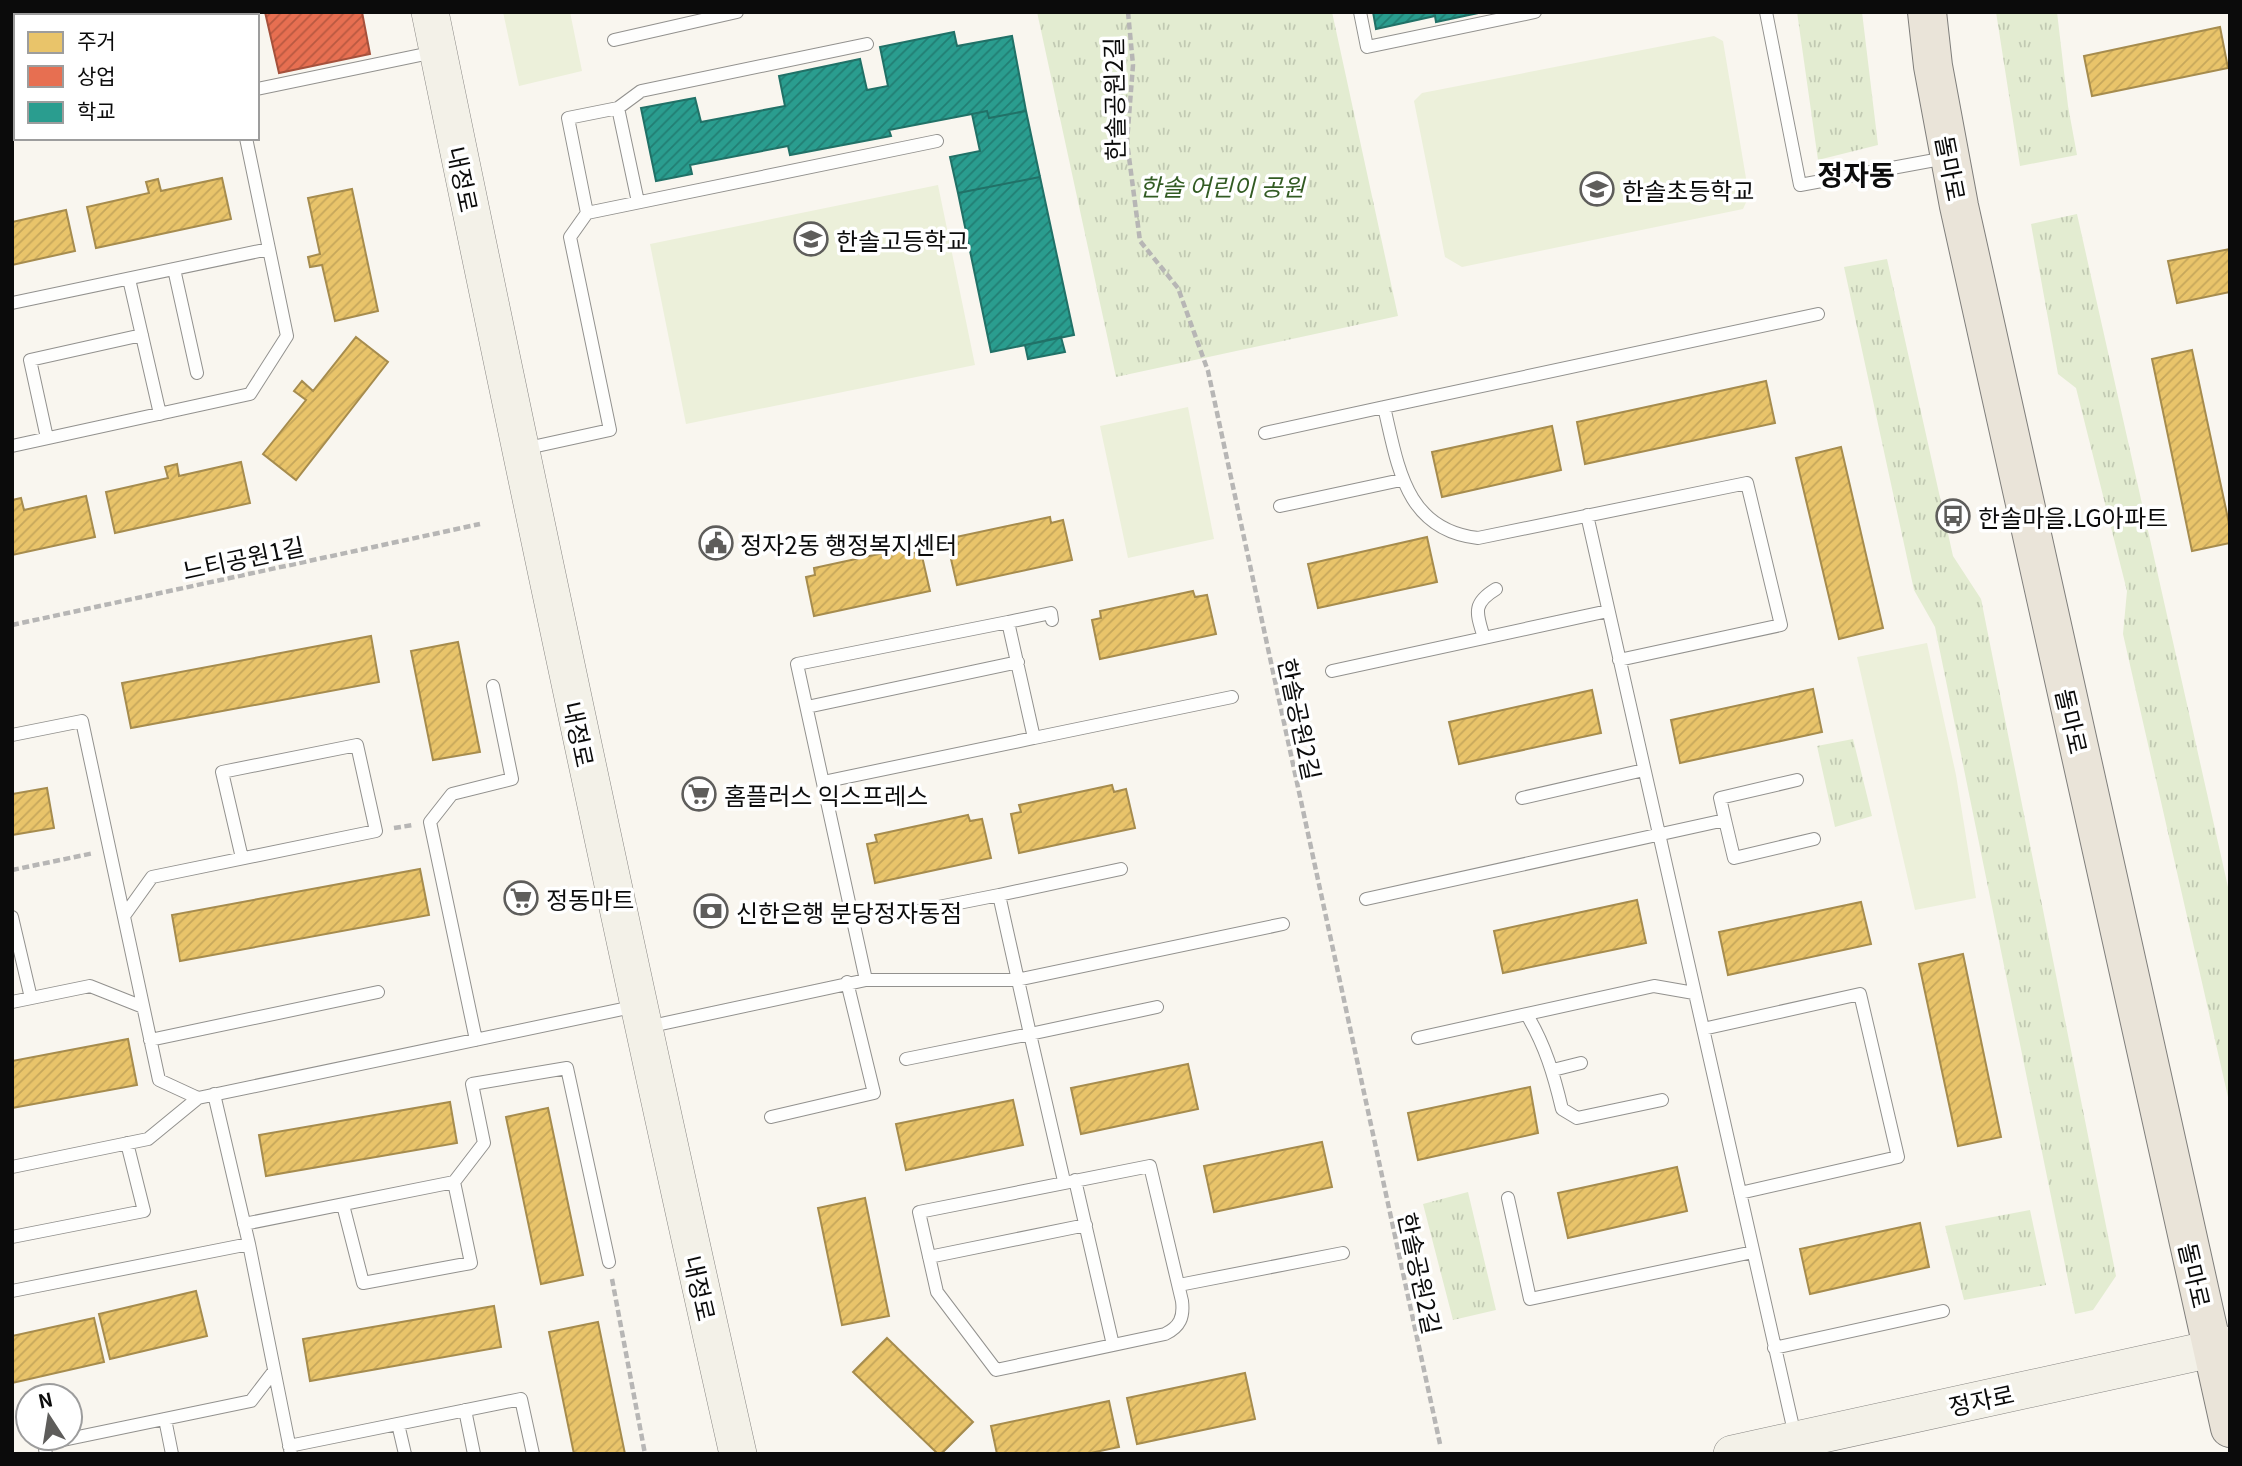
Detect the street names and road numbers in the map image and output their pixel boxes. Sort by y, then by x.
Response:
street label: 한솔공원2길 [1094,37,1132,161]
street label: 돌마로 [1929,132,1975,204]
street label: 내정로 [440,143,488,215]
street label: 느티공원1길 [179,527,307,587]
street label: 한솔공원2길 [1271,655,1331,783]
street label: 돌마로 [2048,685,2098,757]
street label: 내정로 [556,698,604,770]
street label: 한솔공원2길 [1391,1209,1451,1337]
street label: 돌마로 [2171,1239,2221,1311]
street label: 내정로 [676,1252,726,1324]
street label: 정자로 [1945,1375,2017,1423]

